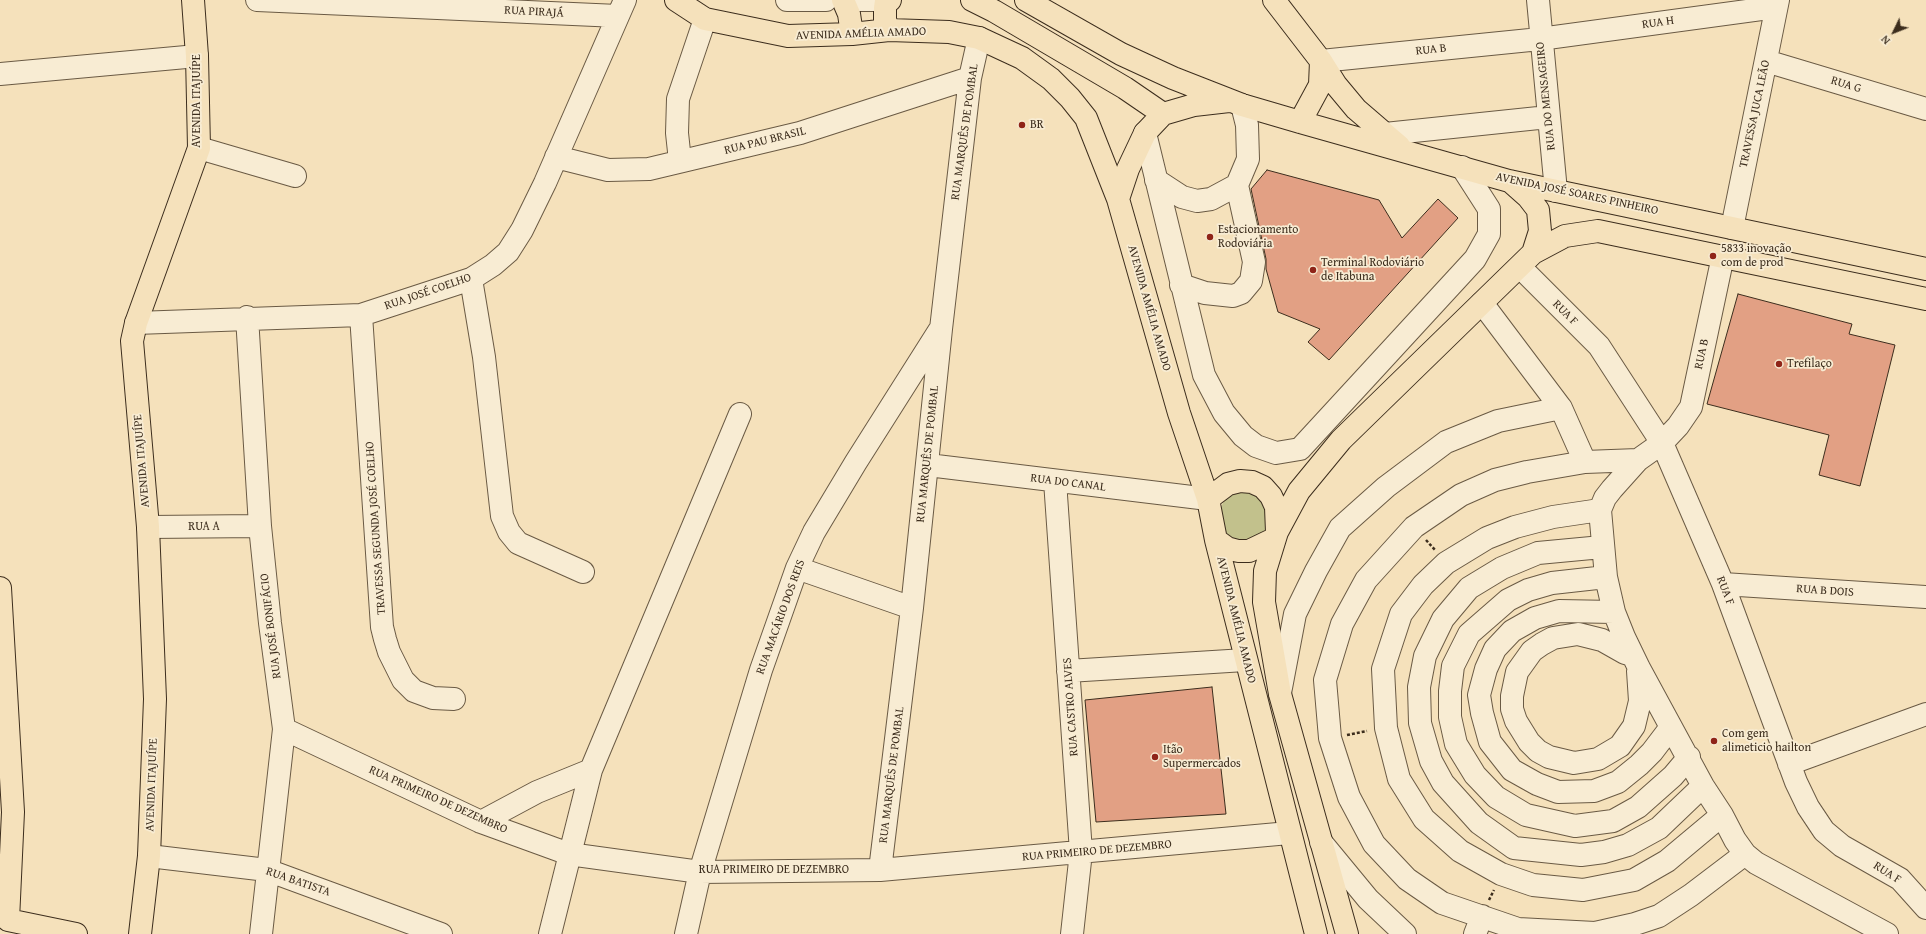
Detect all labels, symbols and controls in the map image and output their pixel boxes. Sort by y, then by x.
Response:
street label: RUA PIRAJÁ [504,3,564,21]
north arrow [1874,12,1914,52]
street label: RUA H [1641,14,1675,32]
street label: AVENIDA AMÉLIA AMADO [796,25,926,43]
text: N [1877,32,1894,48]
street label: RUA B [1415,41,1447,59]
street label: RUA DO MENSAGEIRO [1533,41,1559,151]
street label: AVENIDA ITAJUÍPE [190,54,204,148]
street label: TRAVESSA JUCA LEÃO [1737,59,1773,169]
street label: RUA MARQUÊS DE POMBAL [948,63,982,201]
street label: RUA G [1829,74,1863,96]
place label: BR [1030,118,1044,132]
marker: BR [1017,120,1027,130]
street label: RUA PAU BRASIL [723,124,807,158]
street label: AVENIDA JOSÉ SOARES PINHEIRO [1494,170,1660,218]
place label: Estacionamento Rodoviária [1218,223,1298,251]
marker: Estacionamento Rodoviária [1205,232,1215,242]
place label: 5833 inovação com de prod [1721,242,1791,270]
street label: AVENIDA AMÉLIA AMADO [1124,243,1174,373]
marker: 5833 inovação com de prod [1708,251,1718,261]
place label: Terminal Rodoviário de Itabuna [1321,256,1424,284]
marker: Terminal Rodoviário de Itabuna [1308,265,1318,275]
street label: RUA JOSÉ COELHO [383,270,473,314]
street label: RUA F [1549,297,1581,329]
street label: RUA B [1692,337,1712,371]
place label: Trefilaço [1787,357,1832,371]
marker: Trefilaço [1774,359,1784,369]
street label: RUA MARQUÊS DE POMBAL [914,385,942,523]
street label: AVENIDA ITAJUÍPE [131,414,153,508]
street label: TRAVESSA SEGUNDA JOSÉ COELHO [363,441,389,615]
street label: RUA DO CANAL [1030,471,1106,495]
street label: RUA A [188,520,220,534]
street label: AVENIDA AMÉLIA AMADO [1213,555,1259,685]
street label: RUA MACÁRIO DOS REIS [754,558,808,676]
street label: RUA JOSÉ BONIFÁCIO [257,572,285,680]
street label: RUA F [1713,574,1737,608]
street label: RUA B DOIS [1796,582,1854,600]
street label: RUA CASTRO ALVES [1060,657,1082,757]
street label: RUA MARQUÊS DE POMBAL [876,706,908,844]
place label: Com gem alimeticio hailton [1722,727,1811,755]
marker: Com gem alimeticio hailton [1709,736,1719,746]
street label: AVENIDA ITAJUÍPE [143,738,161,832]
place label: Itão Supermercados [1163,743,1241,771]
marker: Itão Supermercados [1150,752,1160,762]
street label: RUA PRIMEIRO DE DEZEMBRO [366,763,510,837]
street label: RUA PRIMEIRO DE DEZEMBRO [1022,837,1172,865]
street label: RUA F [1870,859,1904,887]
street label: RUA PRIMEIRO DE DEZEMBRO [699,863,849,877]
street label: RUA BATISTA [264,864,332,900]

